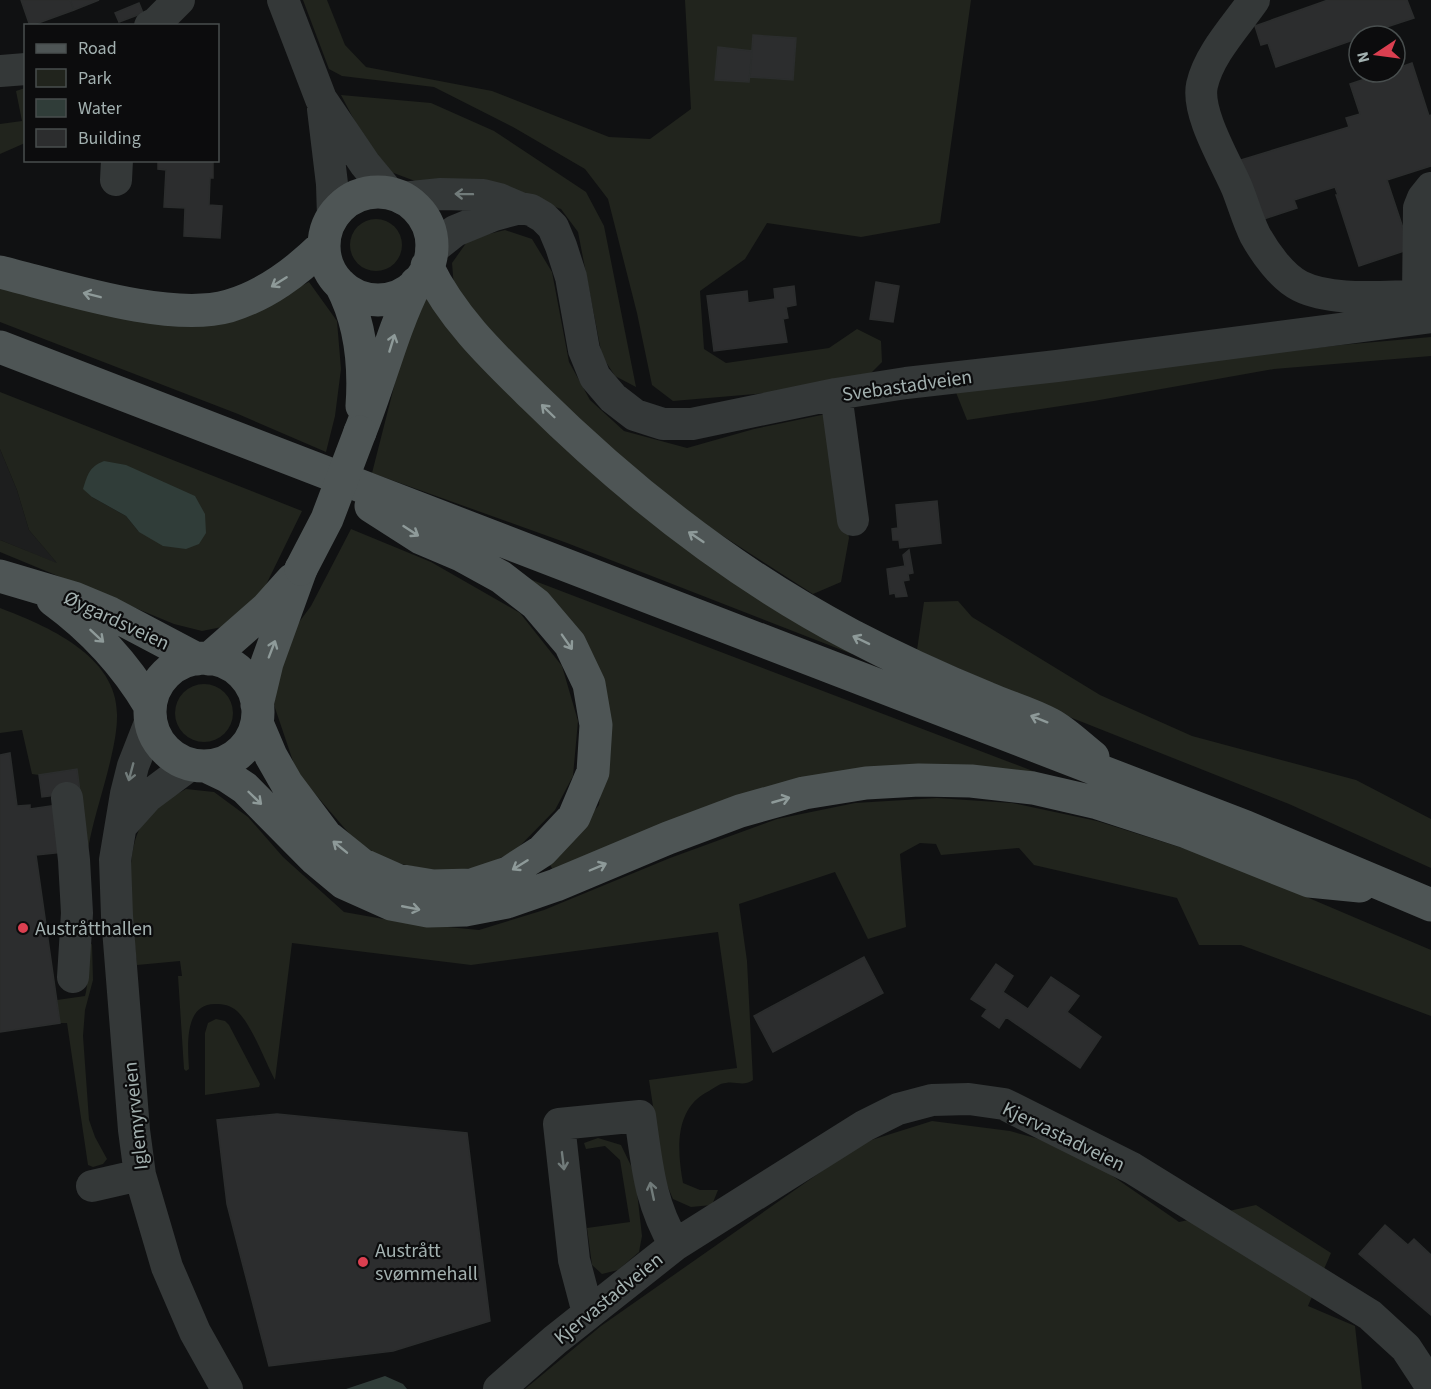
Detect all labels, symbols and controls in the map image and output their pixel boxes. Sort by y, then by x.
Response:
legend [24,24,219,162]
north arrow [1347,24,1407,84]
text: Road [78,36,117,61]
text: N [1351,49,1375,65]
text: Park [78,66,112,91]
text: Water [78,96,122,121]
text: Building [78,126,141,151]
one-way arrow [455,188,475,200]
one-way arrow [271,277,288,289]
one-way arrow [82,288,101,300]
one-way arrow [387,333,398,352]
street label: Svebastadveien [840,363,974,409]
one-way arrow [540,403,555,418]
one-way arrow [402,526,419,538]
one-way arrow [689,531,705,543]
street label: Øygardsveien [59,584,174,658]
one-way arrow [89,629,104,644]
one-way arrow [561,633,573,650]
one-way arrow [853,634,871,646]
one-way arrow [268,640,279,659]
one-way arrow [1031,713,1049,724]
one-way arrow [125,762,137,781]
one-way arrow [248,790,263,805]
one-way arrow [771,794,790,805]
one-way arrow [332,841,348,854]
one-way arrow [512,859,529,872]
one-way arrow [589,861,607,872]
one-way arrow [401,903,420,914]
place label: Austråtthallen [35,915,153,943]
marker: Austråtthallen [16,921,30,935]
street label: Iglemyrveien [116,1060,156,1171]
street label: Kjervastadveien [998,1095,1130,1179]
one-way arrow [558,1150,569,1170]
one-way arrow [646,1182,657,1202]
place label: Austrått svømmehall [375,1237,478,1288]
street label: Kjervastadveien [548,1246,669,1352]
marker: Austrått svømmehall [356,1255,370,1269]

